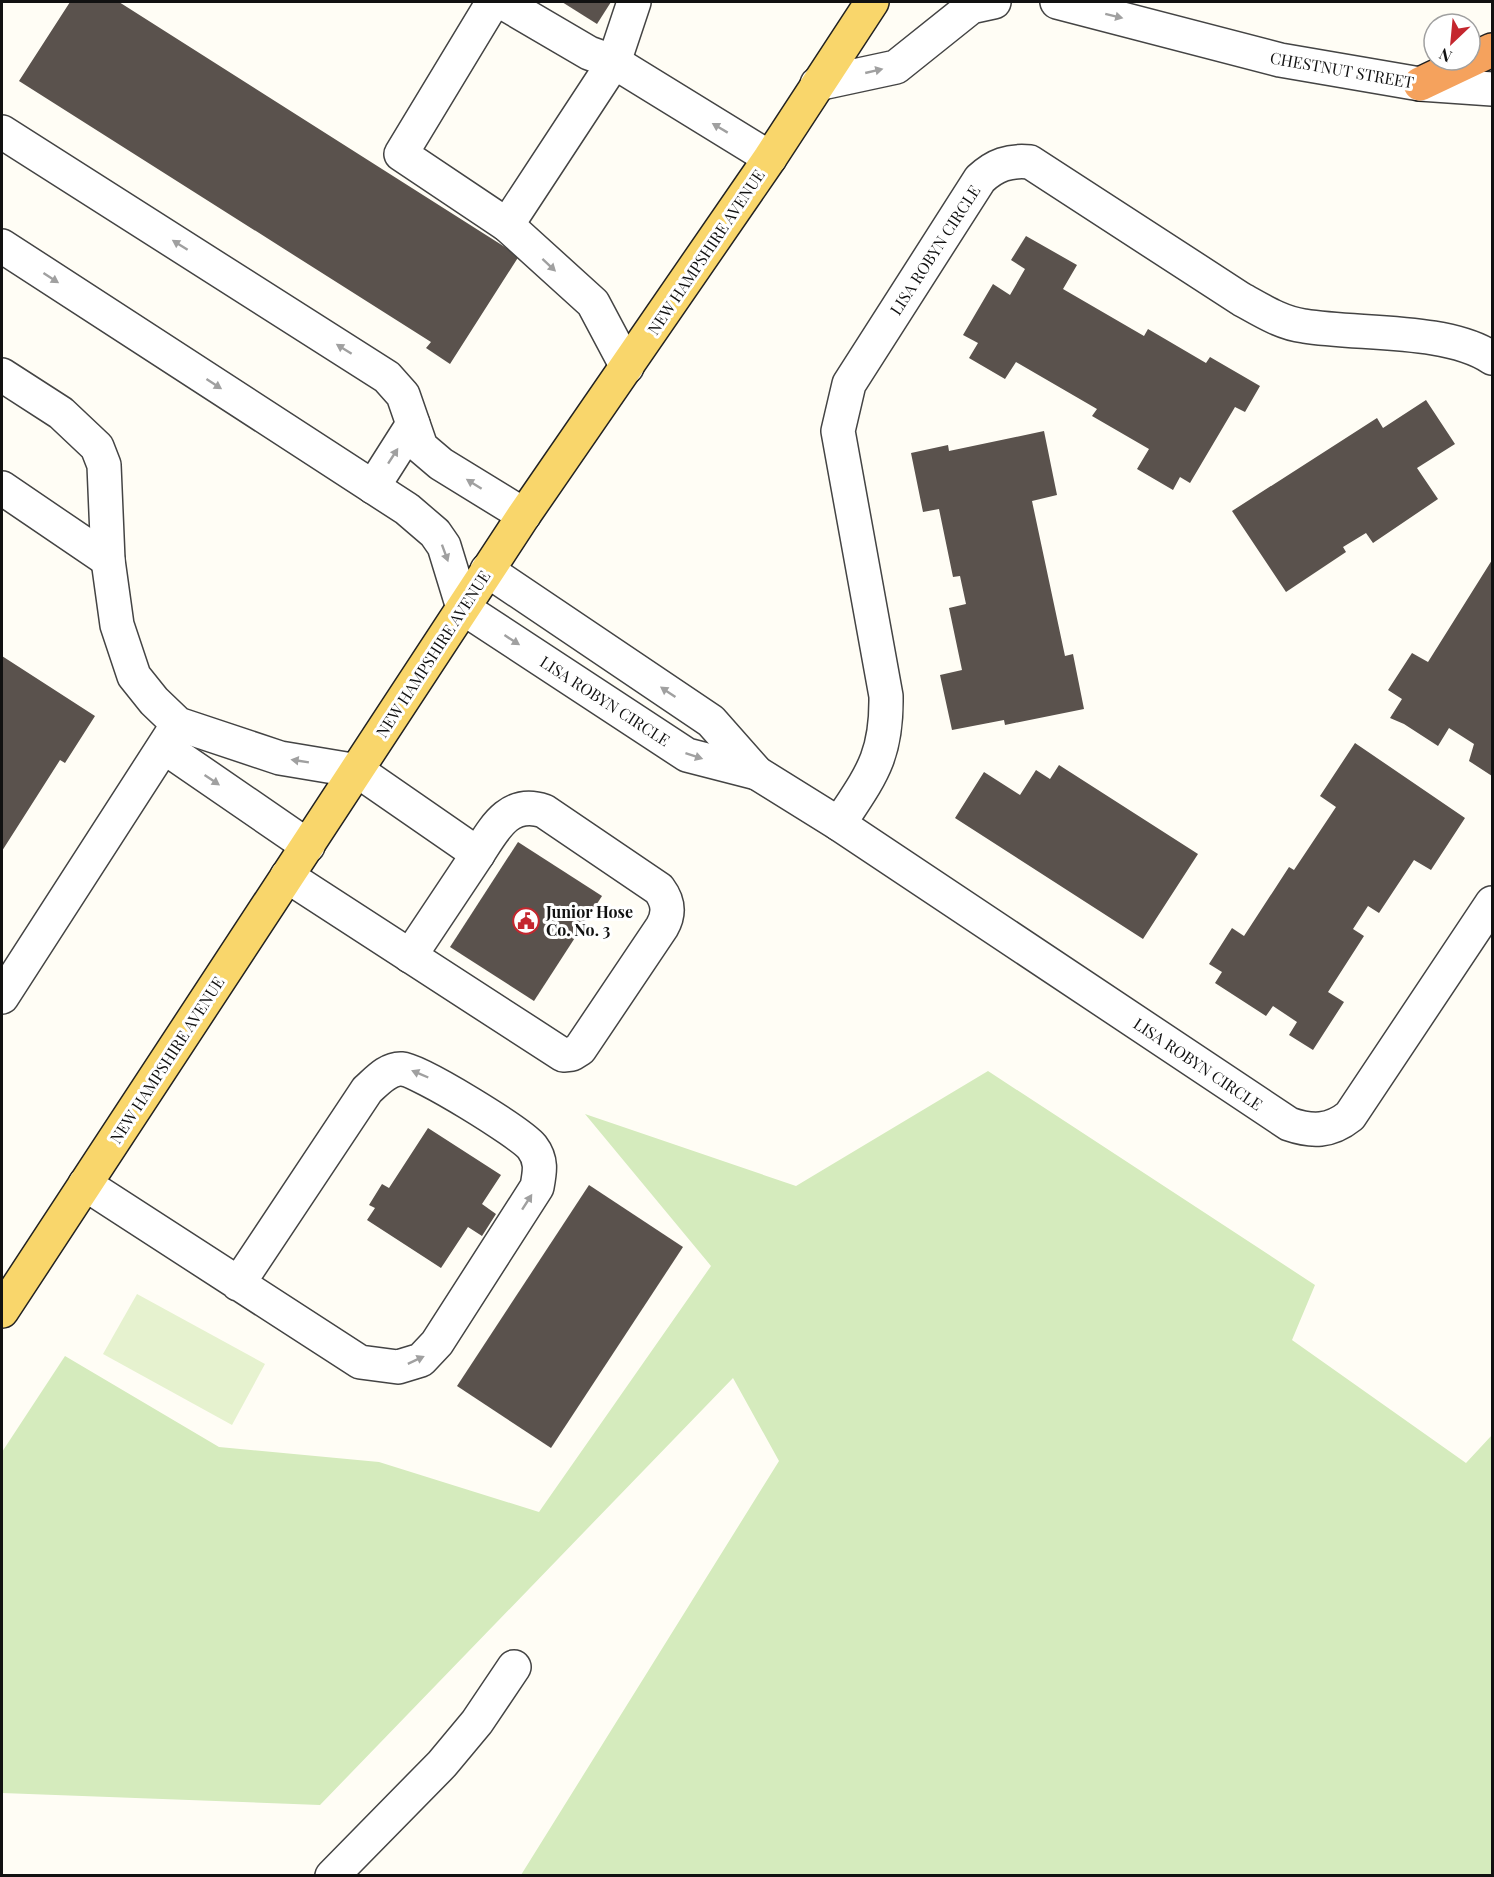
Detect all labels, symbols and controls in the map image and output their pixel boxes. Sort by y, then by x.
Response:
one-way arrow [1105,11,1123,21]
north arrow [1422,12,1482,72]
text: N [1435,44,1455,68]
street label: CHESTNUT STREET [1269,47,1416,92]
one-way arrow [865,66,884,76]
one-way arrow [712,122,728,133]
street label: NEW HAMPSHIRE AVENUE [642,165,769,338]
street label: LISA ROBYN CIRCLE [885,181,984,319]
one-way arrow [171,239,188,250]
one-way arrow [541,258,556,271]
one-way arrow [42,272,58,284]
one-way arrow [336,344,352,355]
one-way arrow [206,378,222,389]
one-way arrow [387,448,398,464]
one-way arrow [466,479,482,490]
one-way arrow [441,544,451,562]
street label: NEW HAMPSHIRE AVENUE [371,566,494,741]
one-way arrow [504,634,520,645]
street label: LISA ROBYN CIRCLE [536,651,674,750]
one-way arrow [660,686,676,697]
one-way arrow [685,752,703,761]
one-way arrow [290,757,309,766]
one-way arrow [204,774,220,785]
place label: Junior Hose Co. No. 3 [545,901,633,940]
public building icon: Junior Hose Co. No. 3 [511,906,541,936]
street label: NEW HAMPSHIRE AVENUE [105,972,228,1147]
street label: LISA ROBYN CIRCLE [1130,1013,1267,1114]
one-way arrow [410,1069,428,1079]
one-way arrow [522,1194,533,1210]
one-way arrow [407,1355,425,1365]

